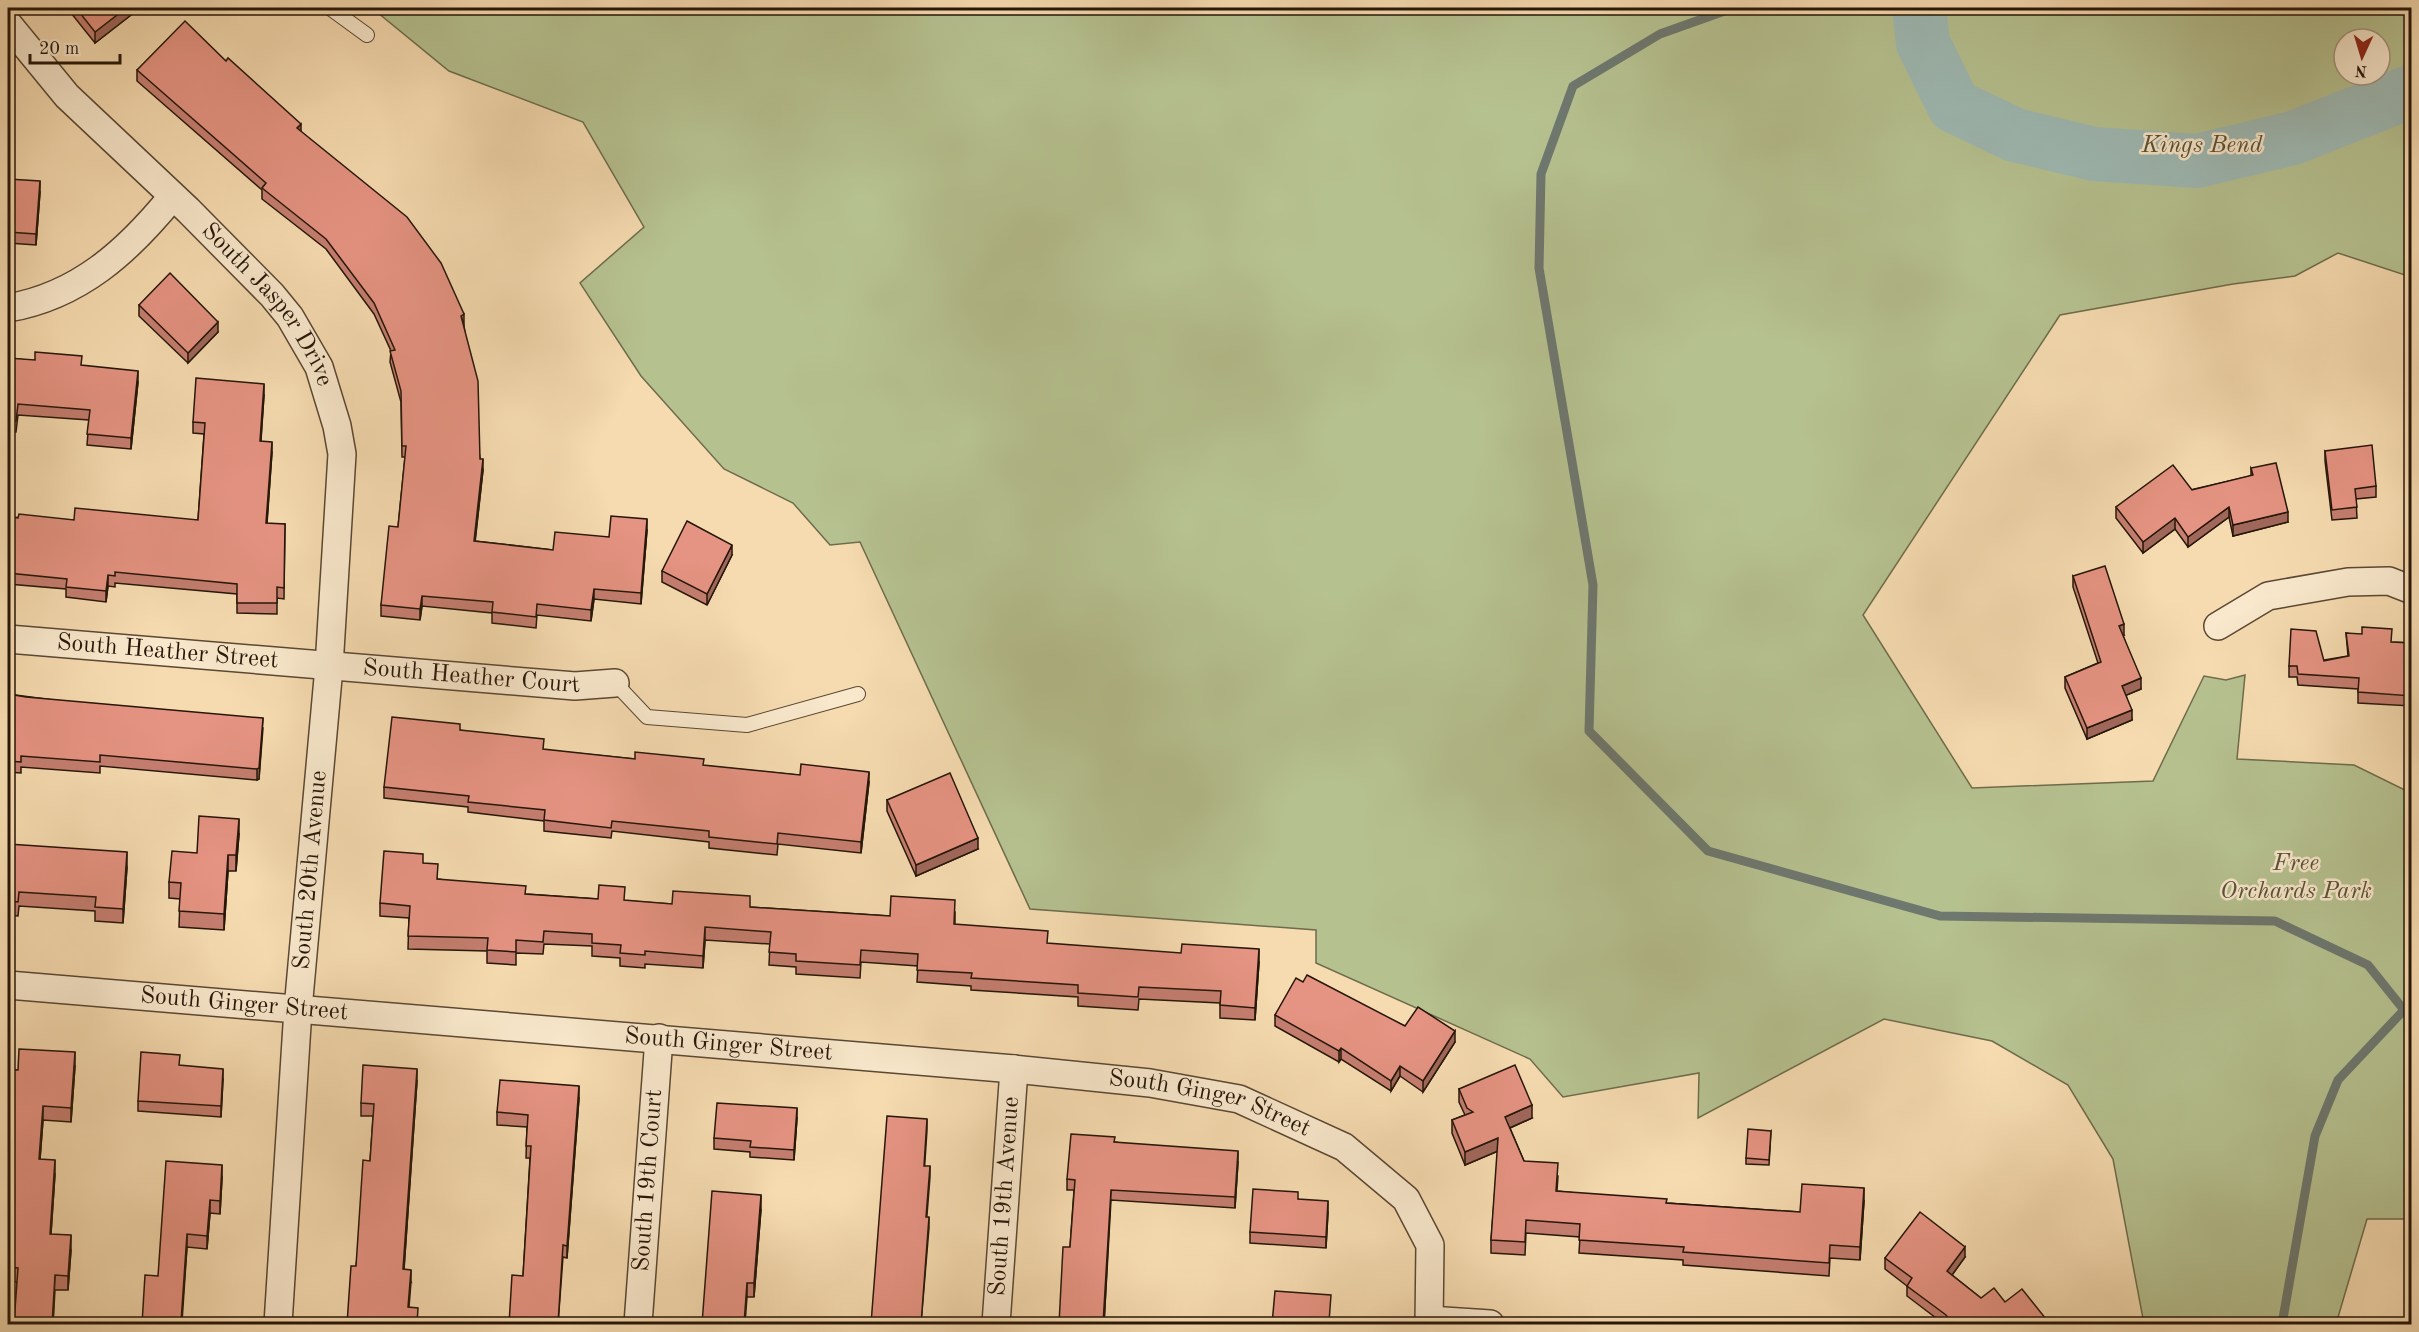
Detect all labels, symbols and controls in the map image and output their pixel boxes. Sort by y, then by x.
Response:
scale bar [30,27,120,65]
north arrow [2332,27,2392,87]
text: 20 m [39,40,79,58]
text: N [2354,62,2368,78]
park label: Kings Bend [2140,134,2263,158]
street label: South Jasper Drive [197,219,336,389]
street label: South Heather Street [56,631,279,673]
street label: South Heather Court [362,656,581,698]
street label: South 20th Avenue [290,769,332,971]
park label: Free Orchards Park [2220,852,2372,904]
street label: South Ginger Street [139,984,349,1025]
street label: South Ginger Street [623,1025,834,1066]
street label: South Ginger Street [1107,1067,1314,1142]
street label: South 19th Court [630,1088,667,1272]
street label: South 19th Avenue [986,1096,1024,1297]

